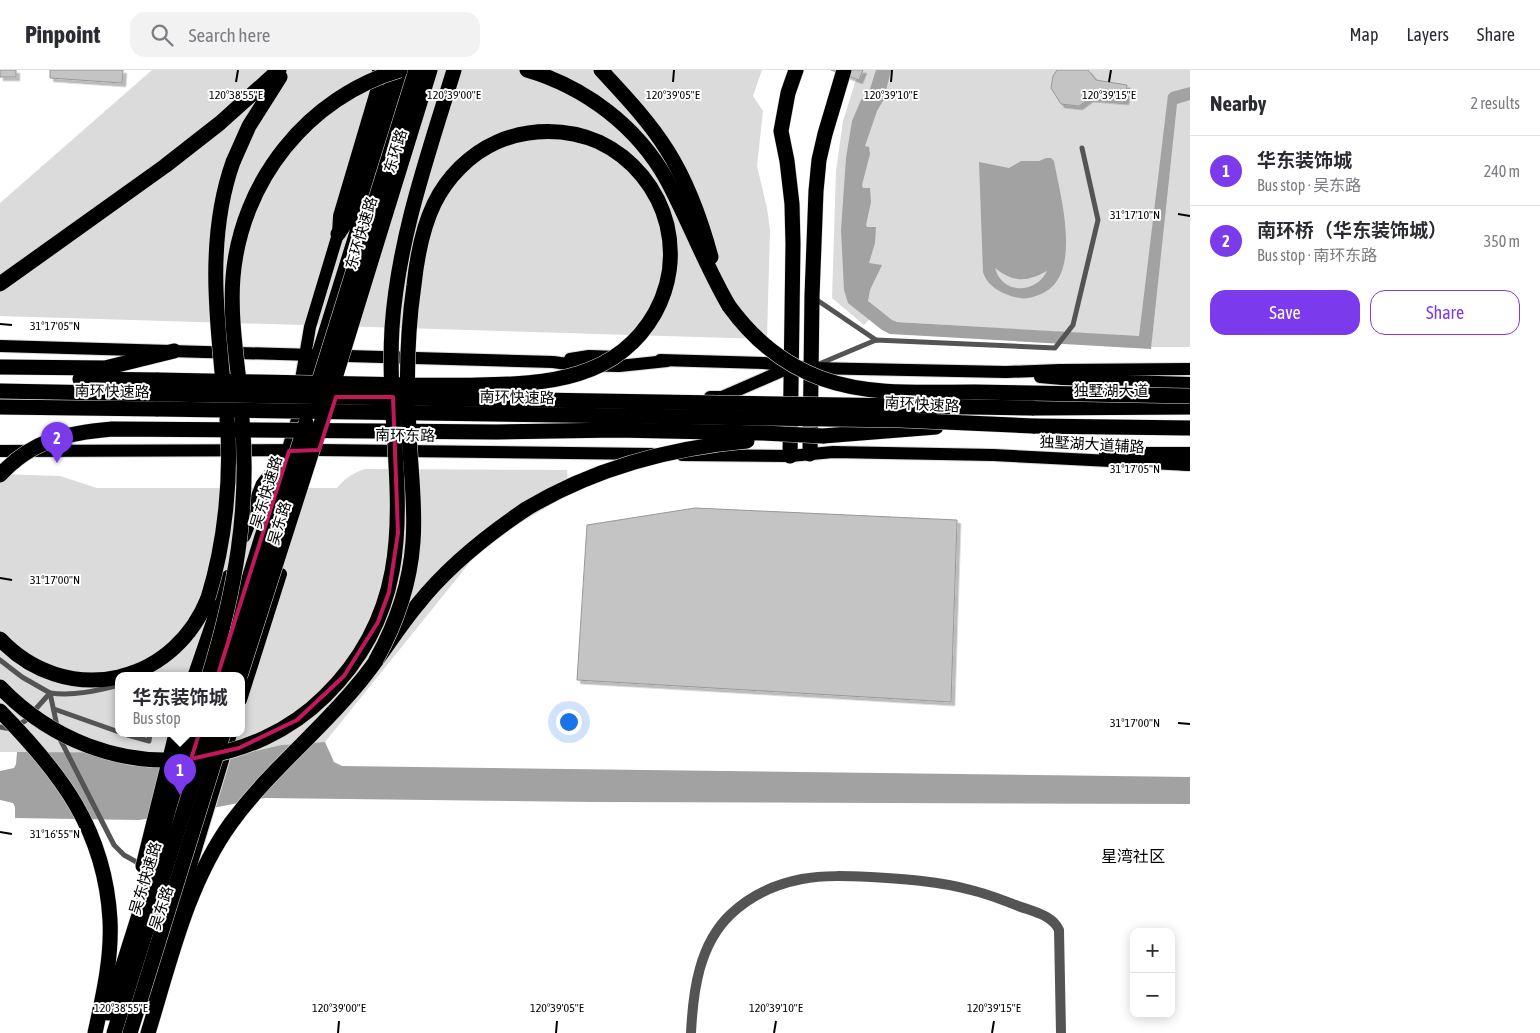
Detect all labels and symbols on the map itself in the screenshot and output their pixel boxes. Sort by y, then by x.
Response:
text: 120°38'55"E [209,88,263,102]
text: 120°39'00"E [427,88,481,102]
text: 120°39'05"E [646,88,700,102]
text: 120°39'10"E [864,88,918,102]
text: 120°39'15"E [1082,88,1136,102]
street label: 东环路 [380,127,410,175]
street label: 东环快速路 [342,195,380,271]
text: 31°17'10"N [1110,208,1160,222]
text: 31°17'05"N [30,319,80,333]
street label: 南环快速路 [74,382,150,400]
street label: 独墅湖大道 [1073,382,1149,399]
street label: 南环快速路 [479,388,555,406]
street label: 南环快速路 [884,394,960,414]
pin: 2 [41,422,73,463]
street label: 南环东路 [375,426,435,444]
street label: 独墅湖大道辅路 [1039,433,1145,455]
street label: 吴东快速路 [247,454,285,530]
text: 31°17'05"N [1110,462,1160,476]
street label: 吴东路 [264,499,294,547]
text: 31°17'00"N [30,573,80,587]
your location [556,709,582,735]
text: 31°17'00"N [1110,716,1160,730]
pin: 1 [164,754,196,795]
text: 31°16'55"N [30,827,80,841]
street label: 吴东快速路 [126,840,164,916]
district label: 星湾社区 [1101,847,1165,865]
street label: 吴东路 [146,884,176,932]
text: 120°38'55"E [94,1001,148,1015]
text: 120°39'00"E [312,1001,366,1015]
text: 120°39'05"E [530,1001,584,1015]
text: 120°39'10"E [749,1001,803,1015]
text: 120°39'15"E [967,1001,1021,1015]

